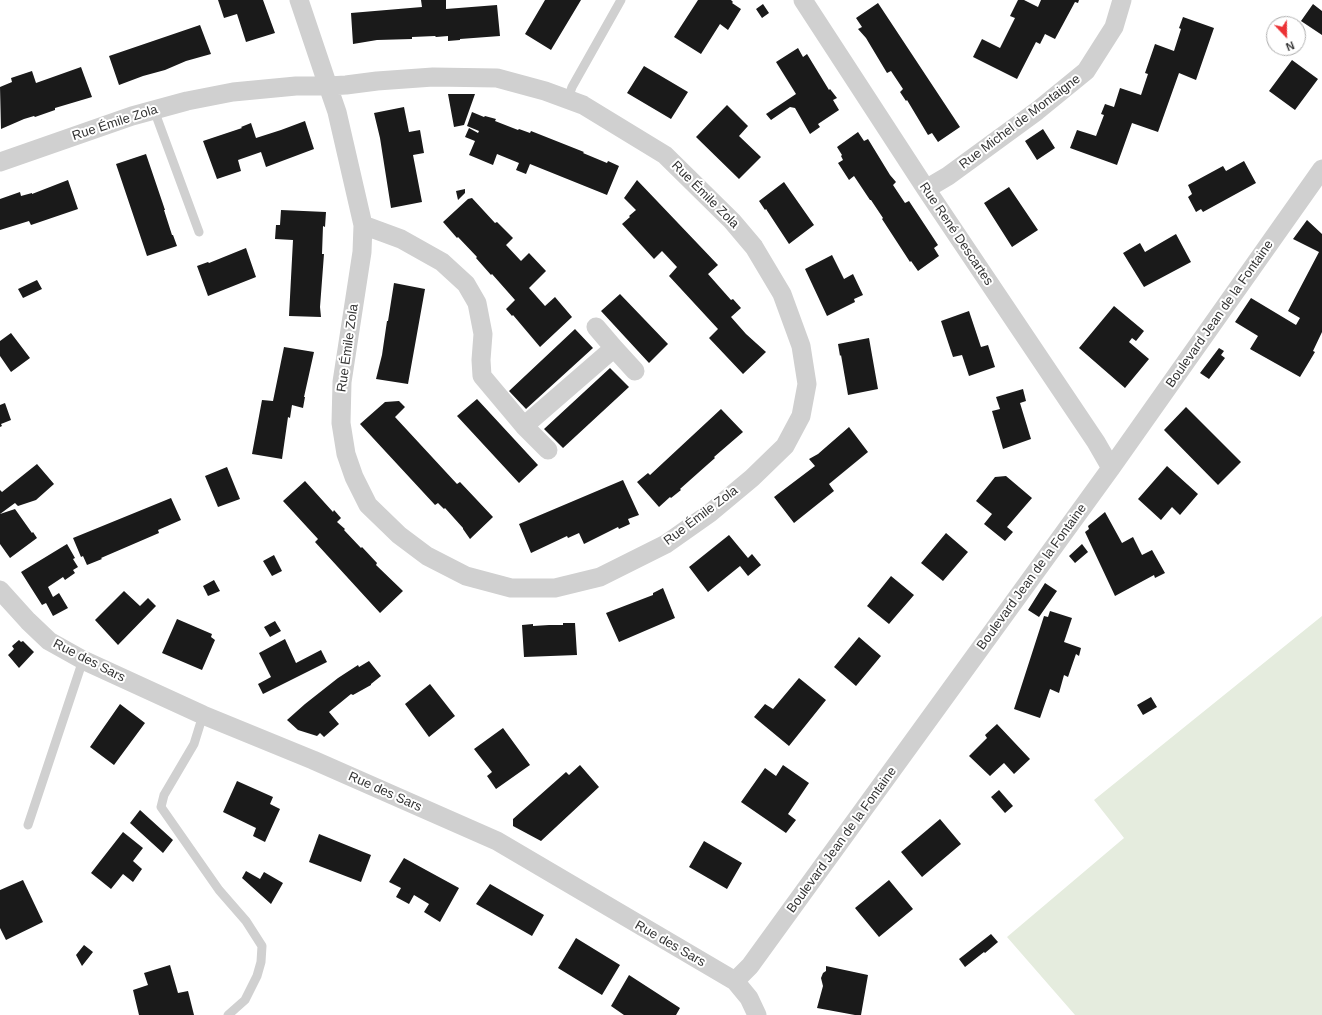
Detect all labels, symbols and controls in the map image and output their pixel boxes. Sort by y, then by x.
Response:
north arrow [1266,16,1306,56]
text: N [1284,39,1296,53]
street label: Rue Michel de Montaigne [956,71,1084,173]
street label: Rue Émile Zola [70,102,160,144]
street label: Rue Émile Zola [668,158,742,232]
street label: Rue René Descartes [916,180,996,288]
street label: Boulevard Jean de la Fontaine [1163,237,1277,391]
street label: Rue Émile Zola [334,303,362,393]
street label: Rue Émile Zola [661,483,741,549]
street label: Boulevard Jean de la Fontaine [974,501,1090,653]
street label: Rue des Sars [50,636,128,686]
street label: Boulevard Jean de la Fontaine [784,764,900,916]
street label: Rue des Sars [346,769,424,815]
street label: Rue des Sars [632,918,708,970]

